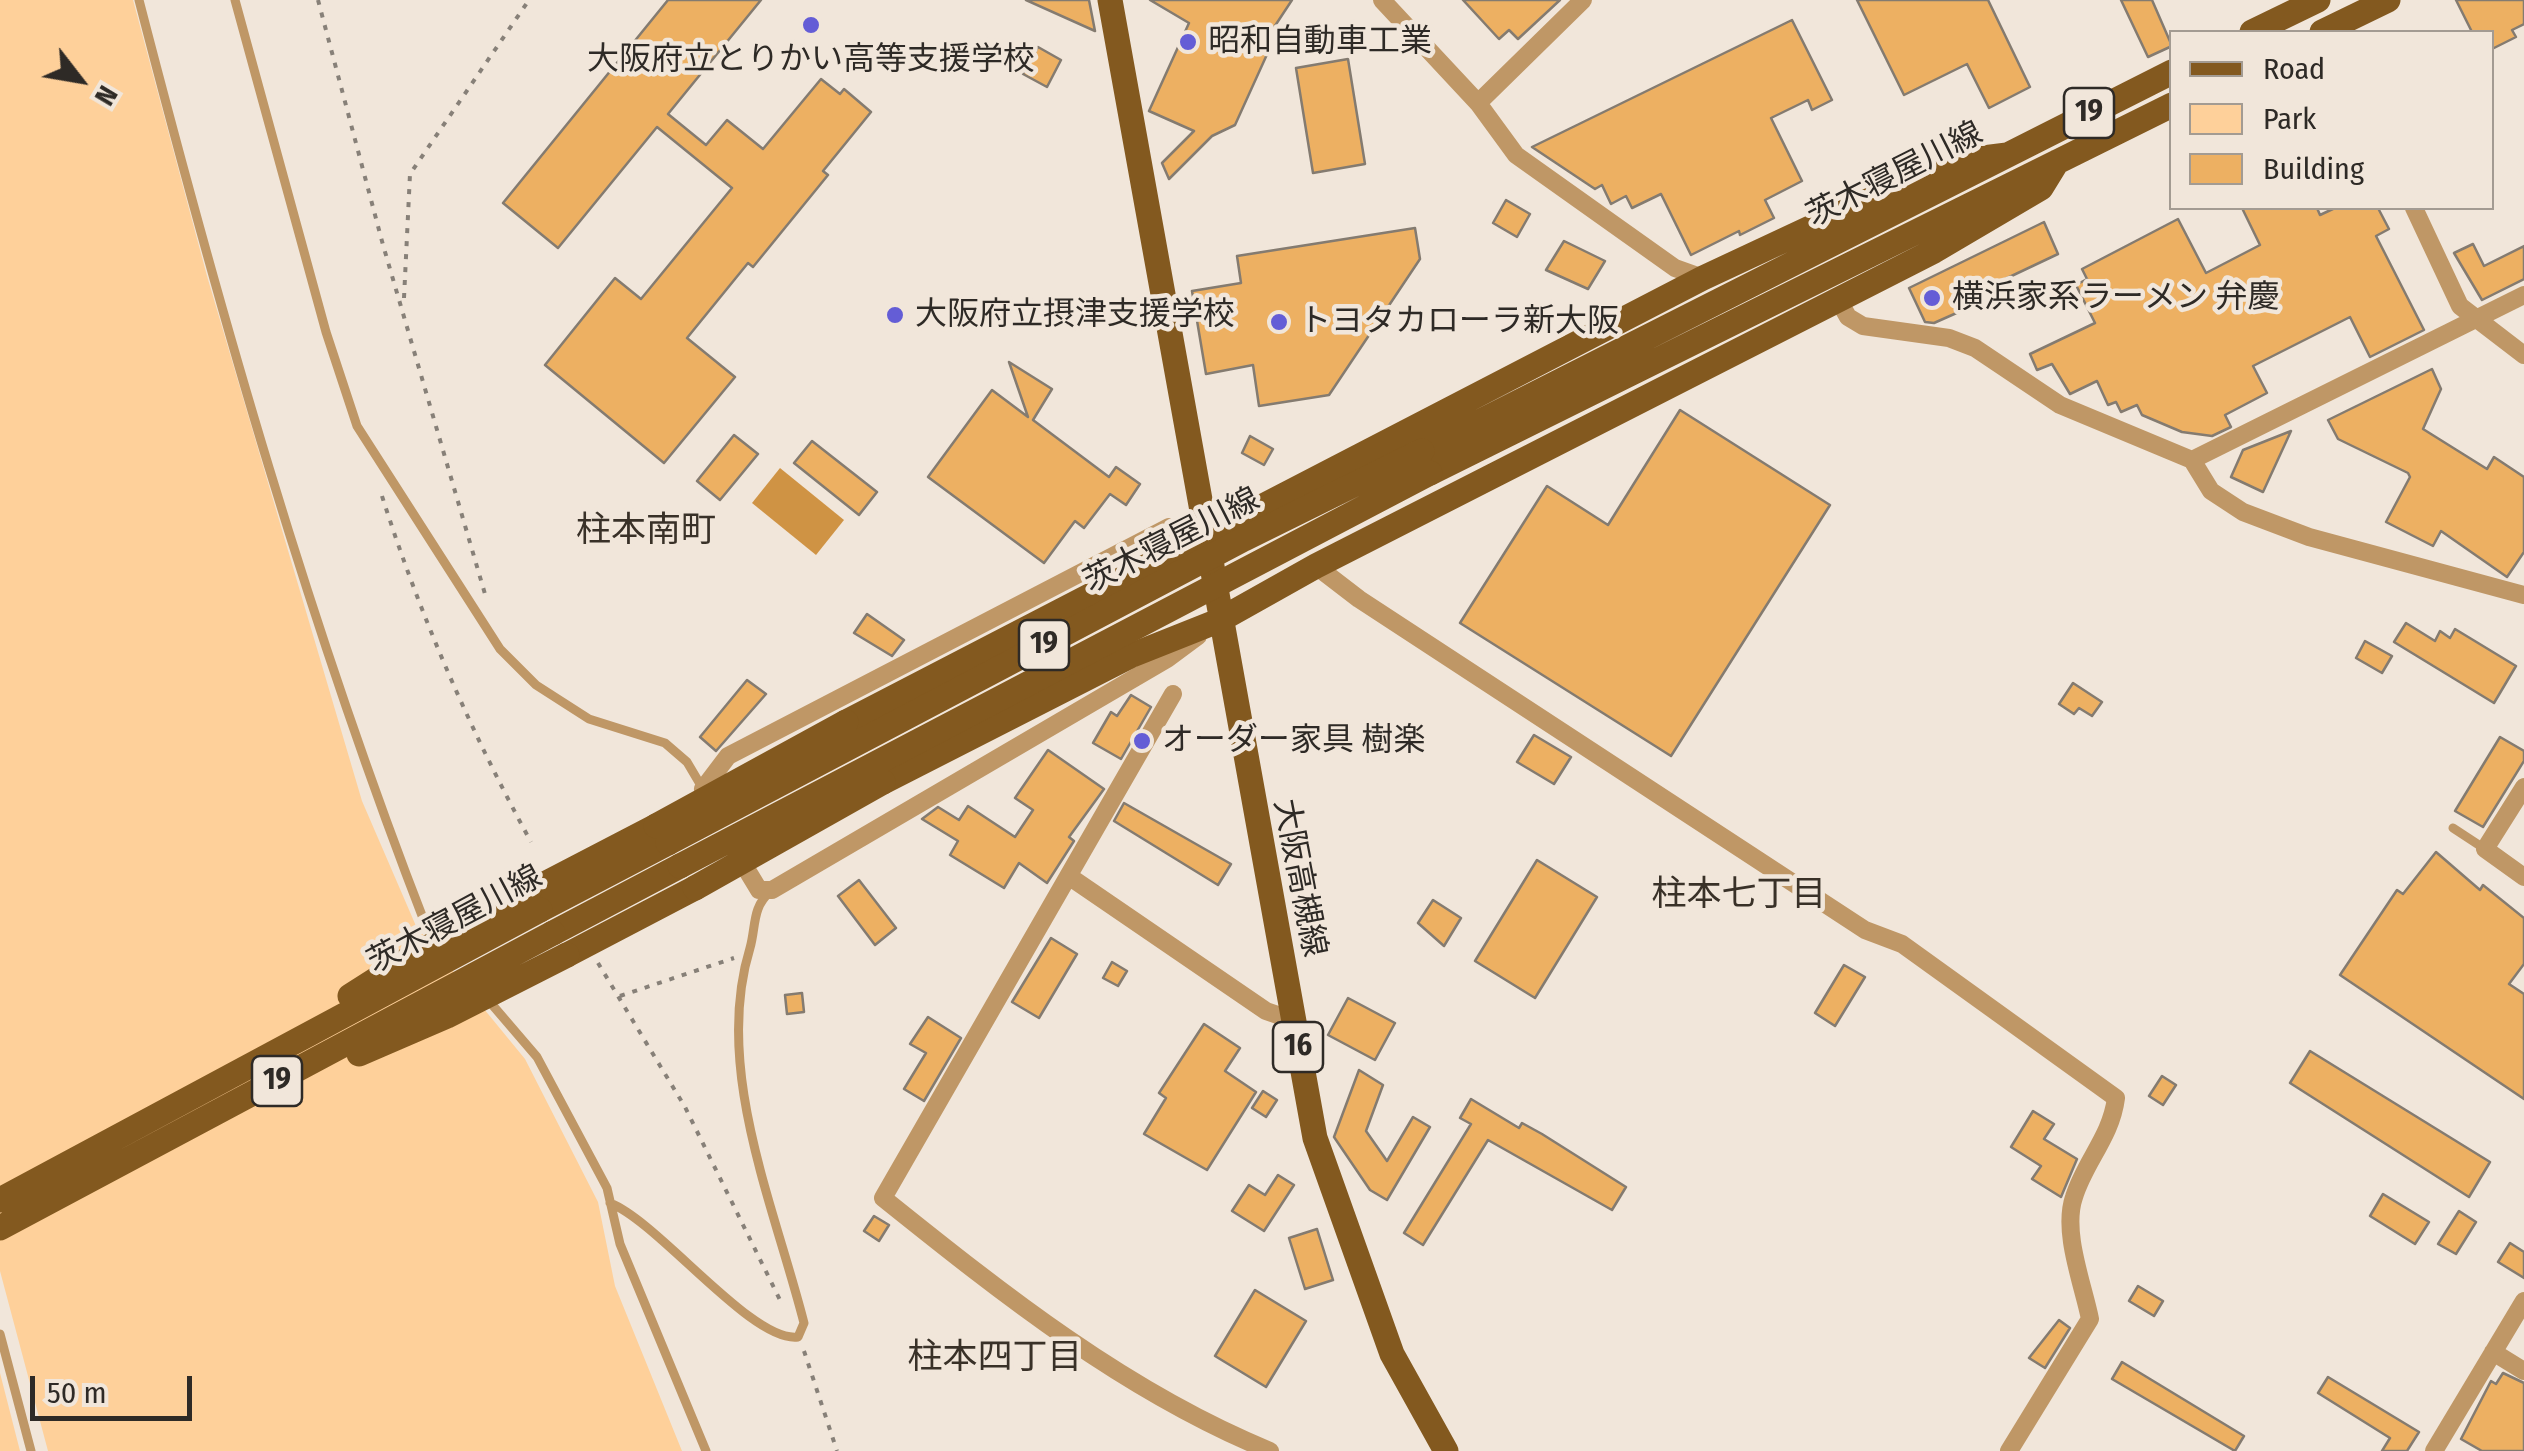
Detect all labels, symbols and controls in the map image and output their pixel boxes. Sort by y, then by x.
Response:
marker: 大阪府立とりかい高等支援学校 [800,14,822,36]
place label: 昭和自動車工業 [1208,23,1432,61]
north arrow [30,30,130,130]
legend [2169,30,2494,210]
marker: 昭和自動車工業 [1177,31,1199,53]
place label: 大阪府立とりかい高等支援学校 [587,41,1035,79]
text: Road [2263,51,2325,87]
text: N [88,80,125,111]
road number: 19 [2064,88,2114,138]
text: Park [2263,101,2316,137]
street label: 茨木寝屋川線 [1801,114,1989,236]
text: Building [2263,151,2364,187]
place label: 横浜家系ラーメン 弁慶 [1952,279,2280,317]
marker: 横浜家系ラーメン 弁慶 [1921,287,1943,309]
place label: 大阪府立摂津支援学校 [915,296,1235,334]
place label: トヨタカローラ新大阪 [1299,303,1619,341]
marker: 大阪府立摂津支援学校 [884,304,906,326]
marker: トヨタカローラ新大阪 [1268,311,1290,333]
street label: 茨木寝屋川線 [1078,480,1266,602]
district label: 柱本南町 [576,510,716,552]
road number: 19 [1019,620,1069,670]
place label: オーダー家具 樹楽 [1162,722,1426,760]
marker: オーダー家具 樹楽 [1131,730,1153,752]
street label: 大阪高槻線 [1265,796,1333,960]
street label: 茨木寝屋川線 [361,858,549,982]
district label: 柱本七丁目 [1652,874,1826,916]
road number: 16 [1273,1022,1323,1072]
road number: 19 [252,1056,302,1106]
district label: 柱本四丁目 [908,1337,1082,1379]
scale bar [35,1356,198,1418]
text: 50 m [47,1375,107,1411]

